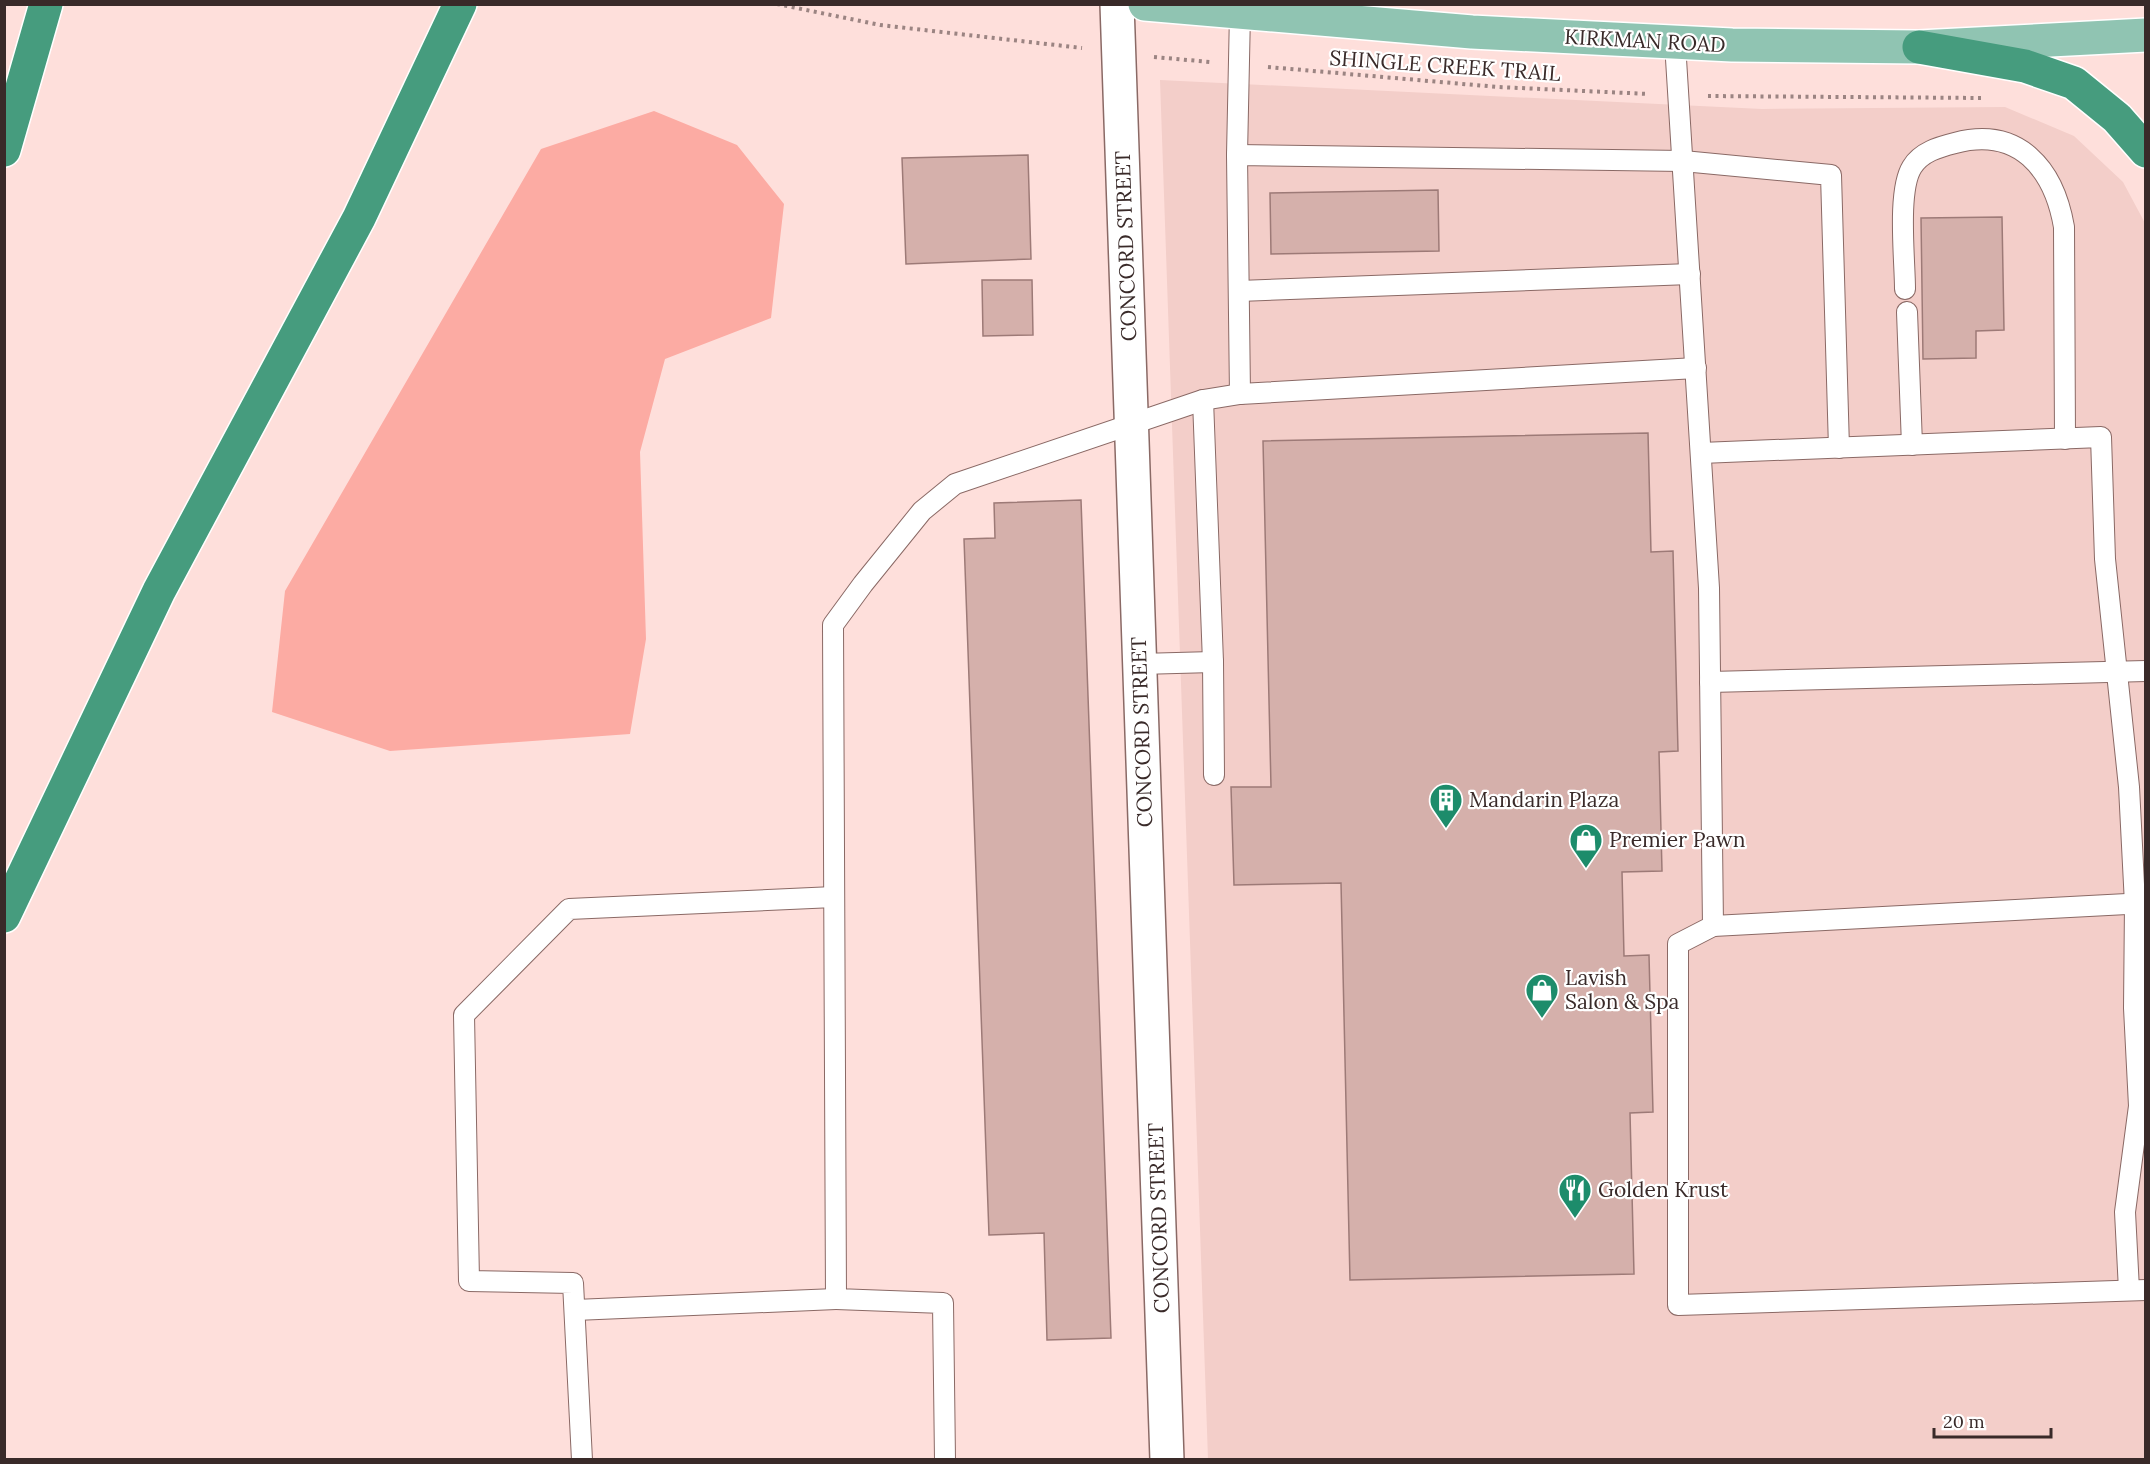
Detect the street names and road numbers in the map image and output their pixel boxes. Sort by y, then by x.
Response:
street label: KIRKMAN ROAD [1564,23,1726,58]
street label: SHINGLE CREEK TRAIL [1328,44,1562,87]
street label: CONCORD STREET [1109,150,1142,342]
street label: CONCORD STREET [1125,636,1158,828]
street label: CONCORD STREET [1142,1122,1175,1314]

